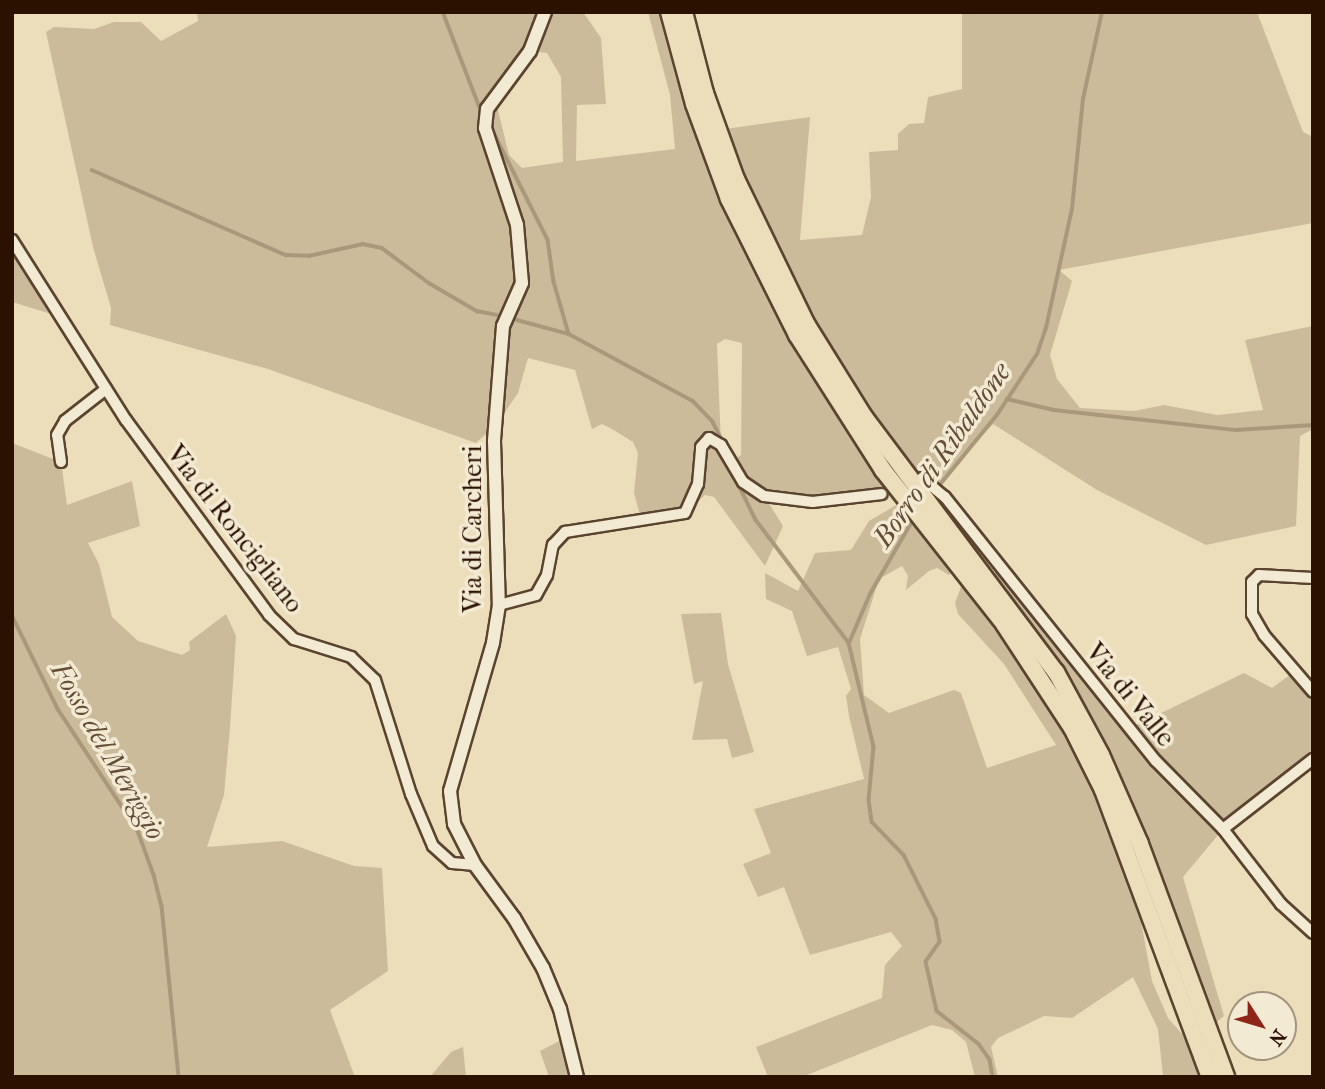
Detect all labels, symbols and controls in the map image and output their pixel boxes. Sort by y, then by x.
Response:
water label: Borro di Ribaldone [866,356,1018,554]
street label: Via di Roncigliano [160,439,310,619]
street label: Via di Carcheri [457,445,489,613]
street label: Via di Valle [1079,637,1181,753]
water label: Fosso del Meriggio [44,656,172,846]
north arrow [1227,991,1297,1061]
text: N [1264,1025,1290,1050]

